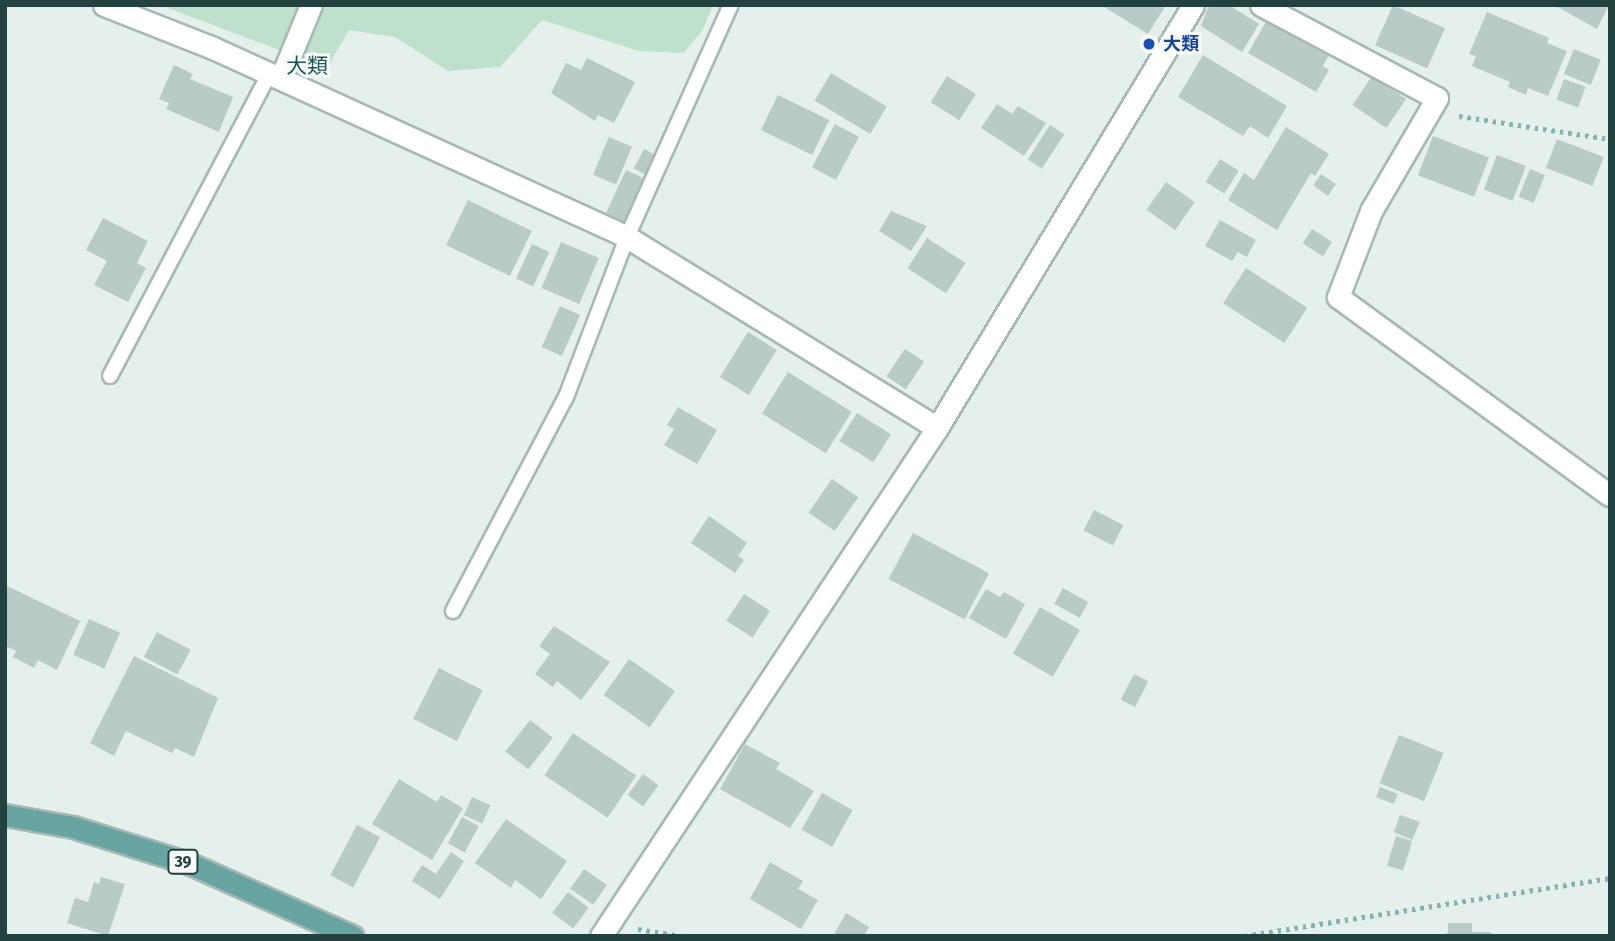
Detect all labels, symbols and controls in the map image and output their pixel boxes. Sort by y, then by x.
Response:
place label: 大類 [1163,33,1199,55]
marker: 大類 [1141,36,1157,52]
district label: 大類 [286,53,328,79]
road number: 39 [167,849,199,874]

